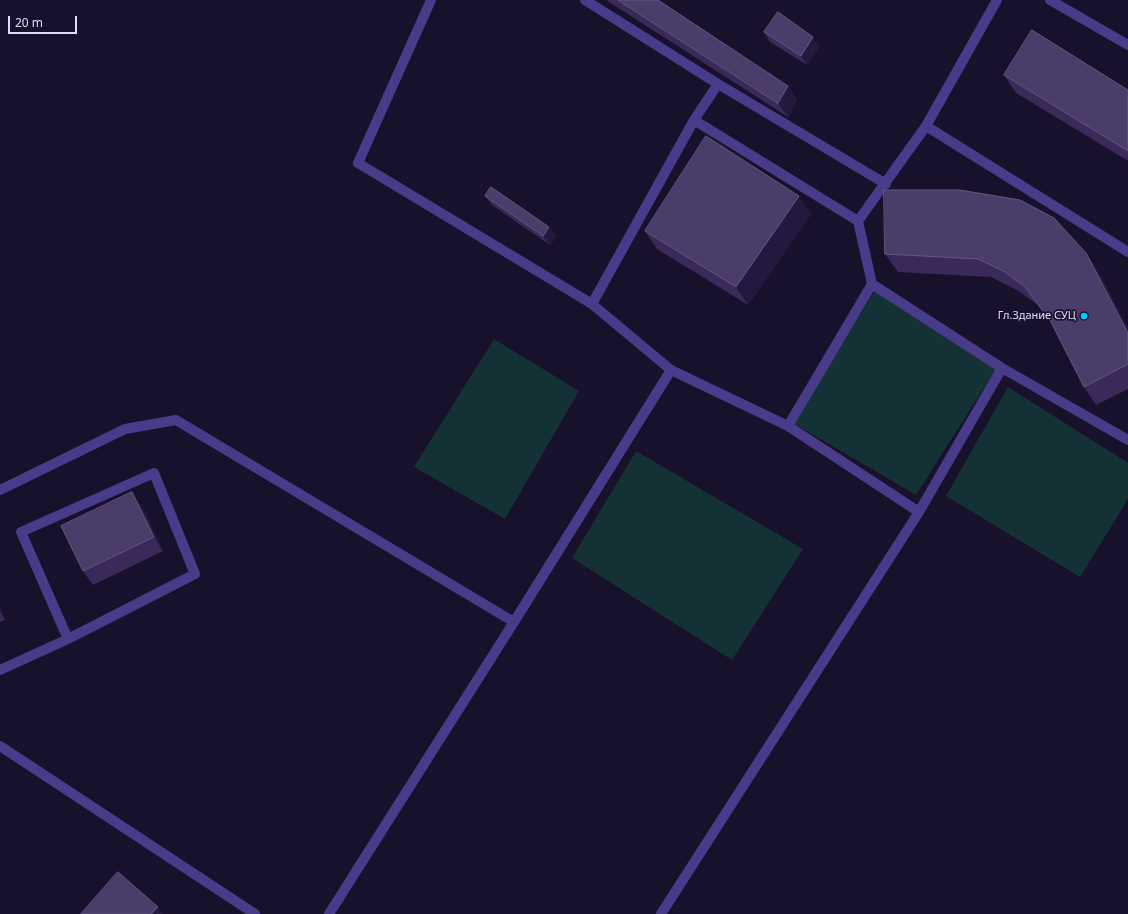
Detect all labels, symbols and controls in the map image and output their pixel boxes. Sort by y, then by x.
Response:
scale bar [10,8,79,34]
text: 20 m [15,14,43,31]
place label: Гл.Здание СУЦ [998,309,1076,323]
marker: Гл.Здание СУЦ [1079,311,1089,321]

